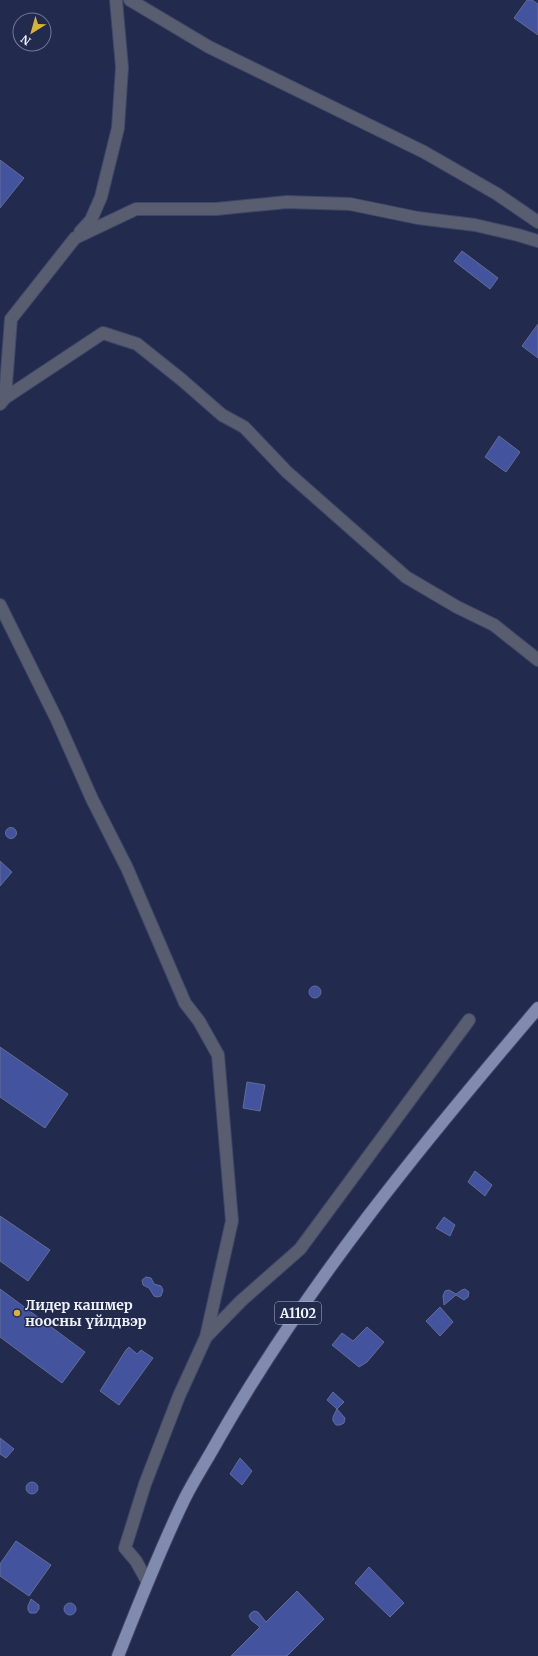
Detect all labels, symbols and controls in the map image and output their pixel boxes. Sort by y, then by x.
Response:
north arrow [12,12,52,52]
text: N [18,32,34,48]
place label: Лидер кашмер ноосны үйлдвэр [25,1296,147,1330]
road number: A1102 [275,1302,321,1324]
marker: Лидер кашмер ноосны үйлдвэр [12,1308,22,1318]

